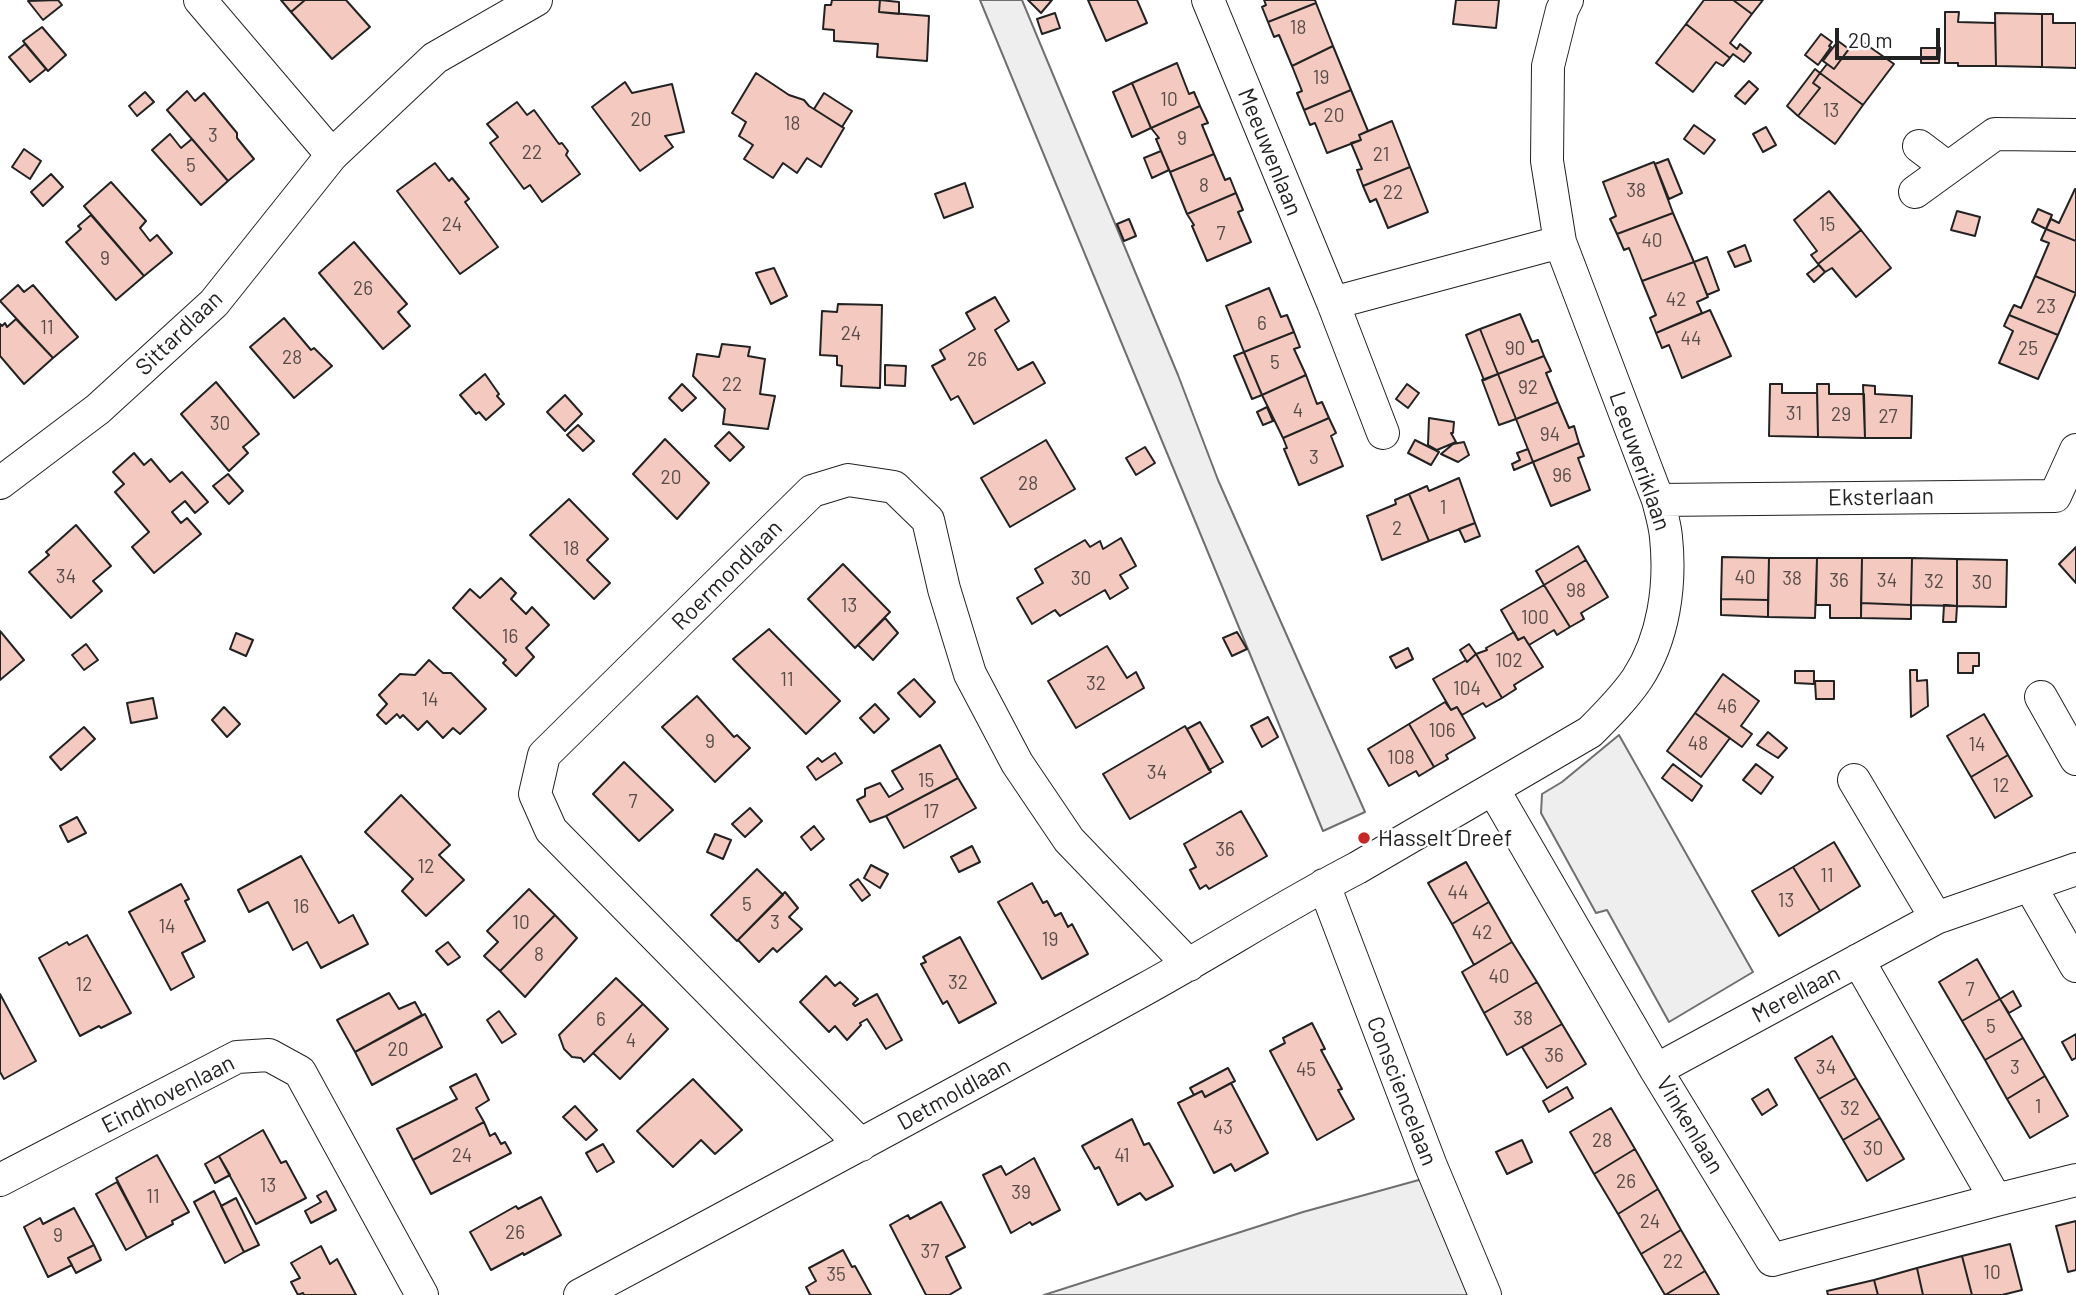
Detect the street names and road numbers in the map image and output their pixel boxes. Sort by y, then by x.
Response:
street label: Meeuwenlaan [1232,84,1308,220]
street label: Sittardlaan [130,285,228,381]
street label: Leeuweriklaan [1603,388,1677,534]
street label: Eksterlaan [1828,482,1934,512]
street label: Roermondlaan [666,514,788,636]
street label: Merellaan [1747,959,1845,1029]
street label: Consciencelaan [1361,1012,1443,1170]
street label: Eindhovenlaan [97,1049,239,1139]
street label: Detmoldlaan [893,1052,1015,1136]
street label: Vinkenlaan [1650,1071,1730,1179]

